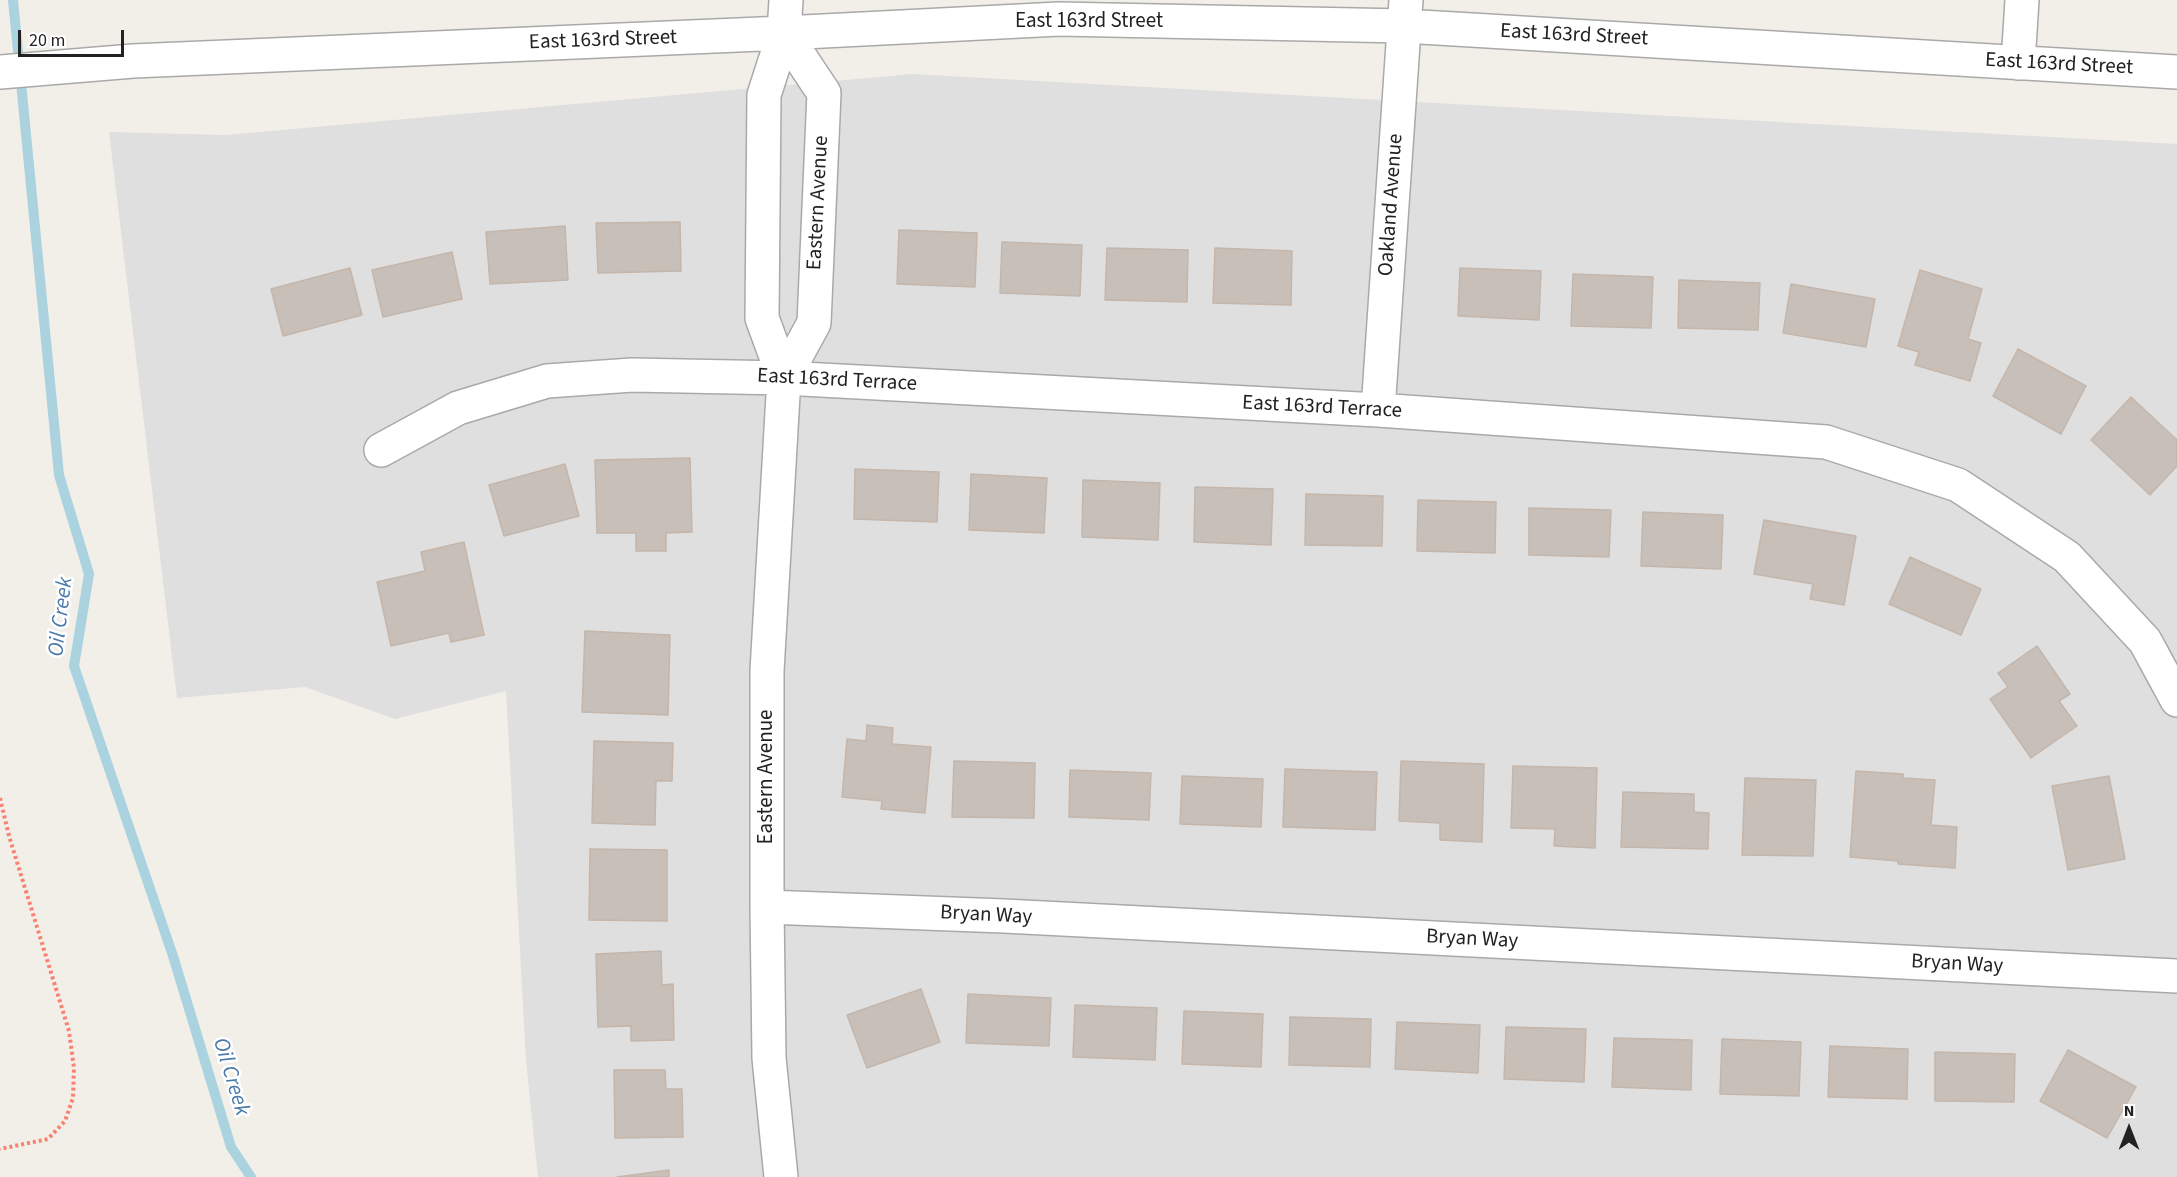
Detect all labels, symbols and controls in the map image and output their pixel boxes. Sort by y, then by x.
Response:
street label: East 163rd Street [1015,9,1163,35]
scale bar [21,18,128,56]
street label: East 163rd Street [1499,20,1649,52]
street label: East 163rd Street [529,26,677,56]
text: 20 m [29,28,65,53]
street label: East 163rd Street [1984,49,2134,81]
street label: Oakland Avenue [1374,133,1410,277]
street label: Eastern Avenue [803,135,835,271]
street label: East 163rd Terrace [756,364,918,398]
street label: East 163rd Terrace [1241,391,1403,425]
water label: Oil Creek [44,576,80,658]
street label: Eastern Avenue [754,710,780,844]
street label: Bryan Way [939,901,1033,931]
street label: Bryan Way [1425,925,1519,955]
street label: Bryan Way [1910,950,2004,980]
water label: Oil Creek [206,1035,254,1119]
north arrow [2099,1099,2159,1159]
text: N [2124,1100,2134,1122]

